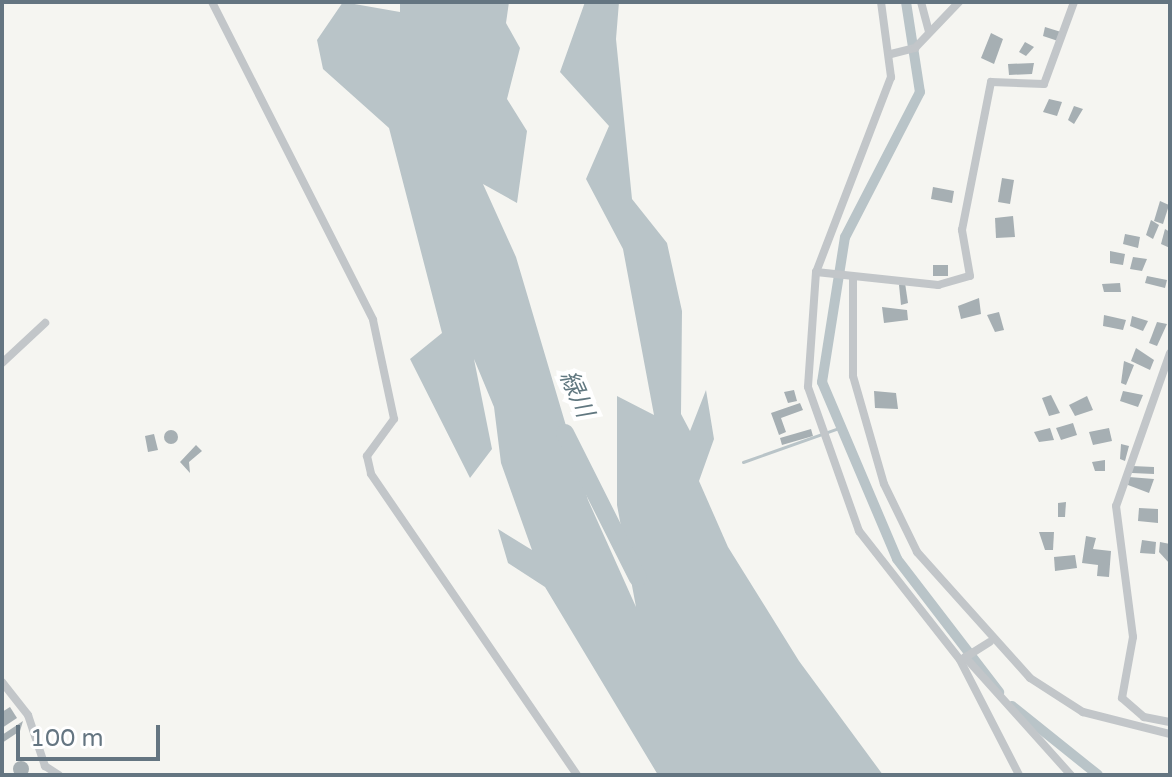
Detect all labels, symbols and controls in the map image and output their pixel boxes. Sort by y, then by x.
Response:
water label: 緑川 [553,366,599,422]
scale bar [20,709,164,759]
text: 100 m [30,724,104,753]

